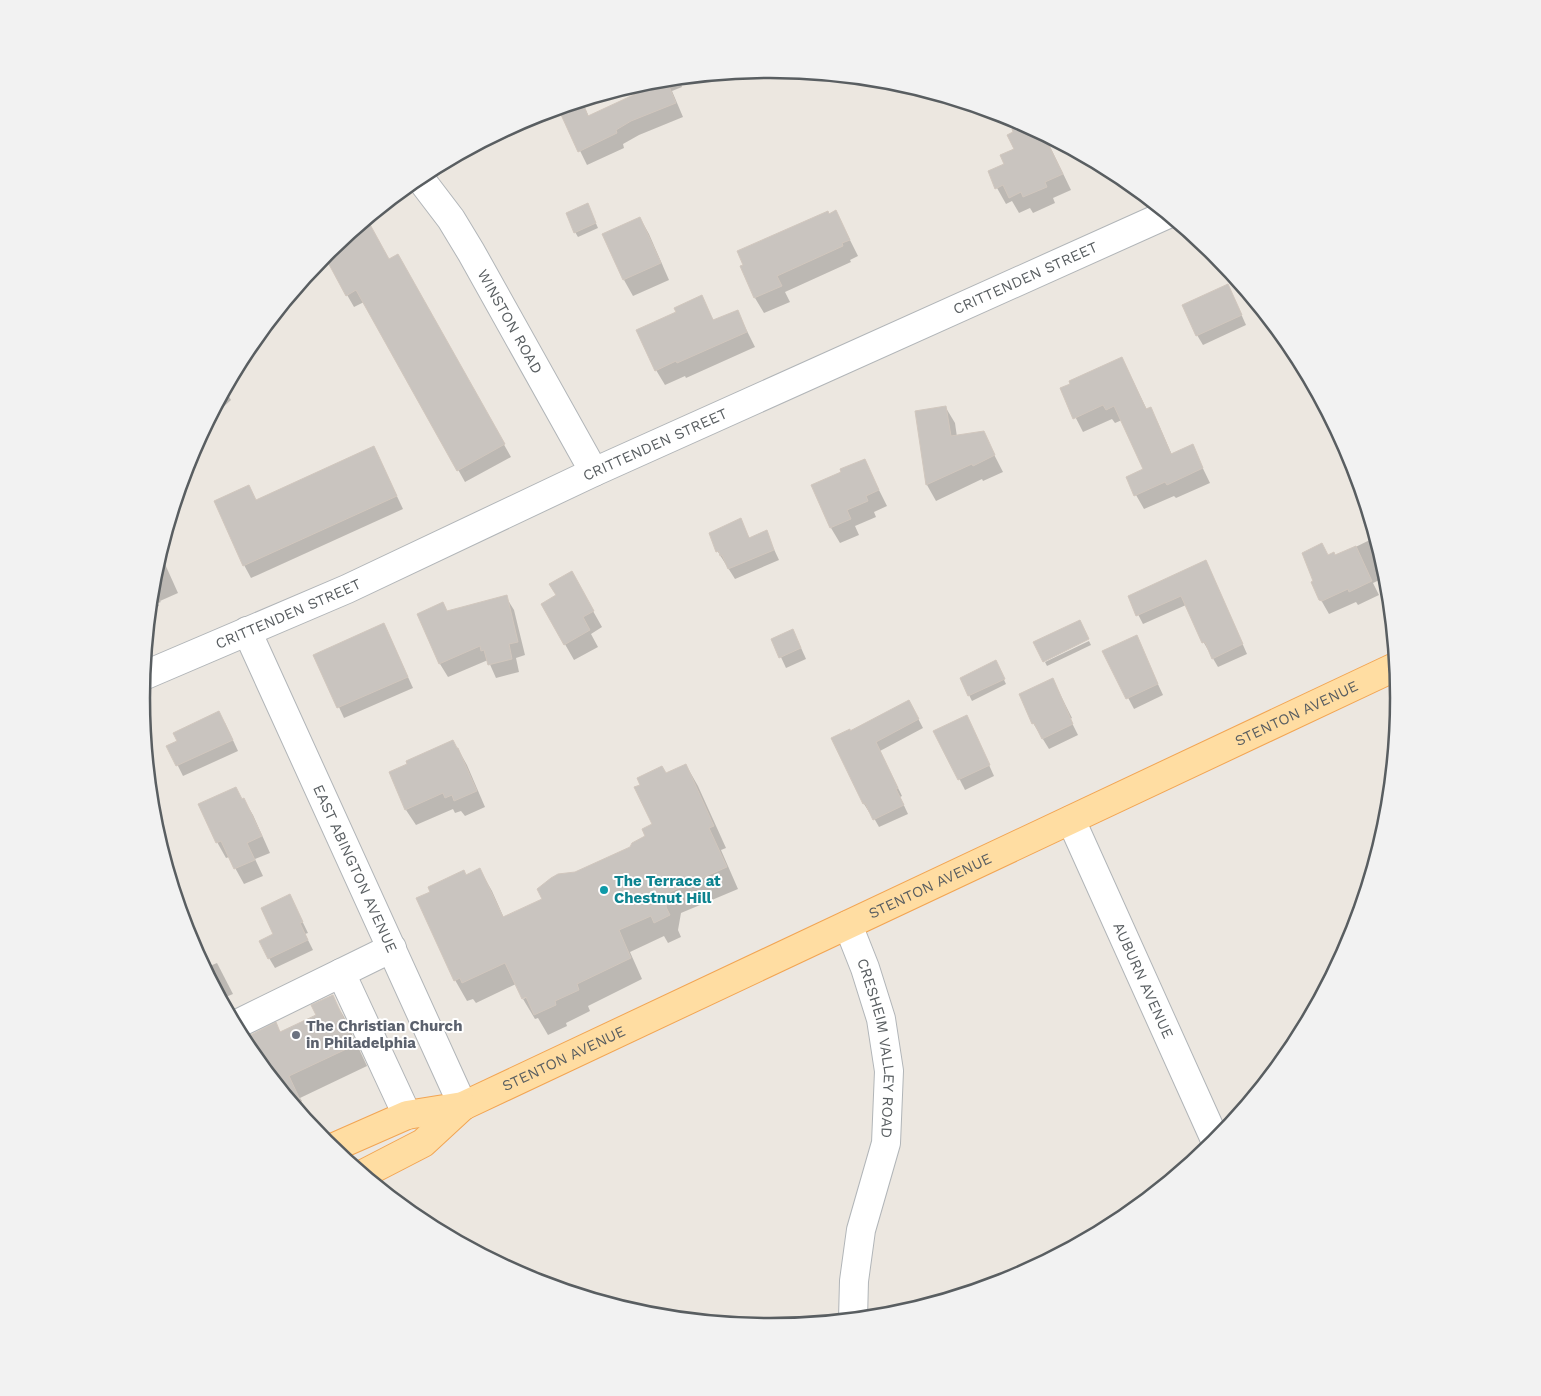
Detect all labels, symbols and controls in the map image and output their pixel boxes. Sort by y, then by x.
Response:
street label: CRITTENDEN STREET [950,238,1100,318]
street label: WINSTON ROAD [474,266,546,377]
street label: CRITTENDEN STREET [580,404,730,485]
street label: CRITTENDEN STREET [213,575,364,653]
street label: STENTON AVENUE [1232,677,1361,750]
street label: EAST ABINGTON AVENUE [309,782,401,955]
street label: STENTON AVENUE [866,849,994,923]
place label: The Terrace at Chestnut Hill [614,872,721,907]
marker: The Terrace at Chestnut Hill [598,884,610,896]
street label: AUBURN AVENUE [1109,919,1177,1041]
street label: CRESHEIM VALLEY ROAD [853,956,898,1138]
place label: The Christian Church in Philadelphia [306,1017,462,1052]
street label: STENTON AVENUE [499,1022,628,1095]
marker: The Christian Church in Philadelphia [290,1029,302,1041]

